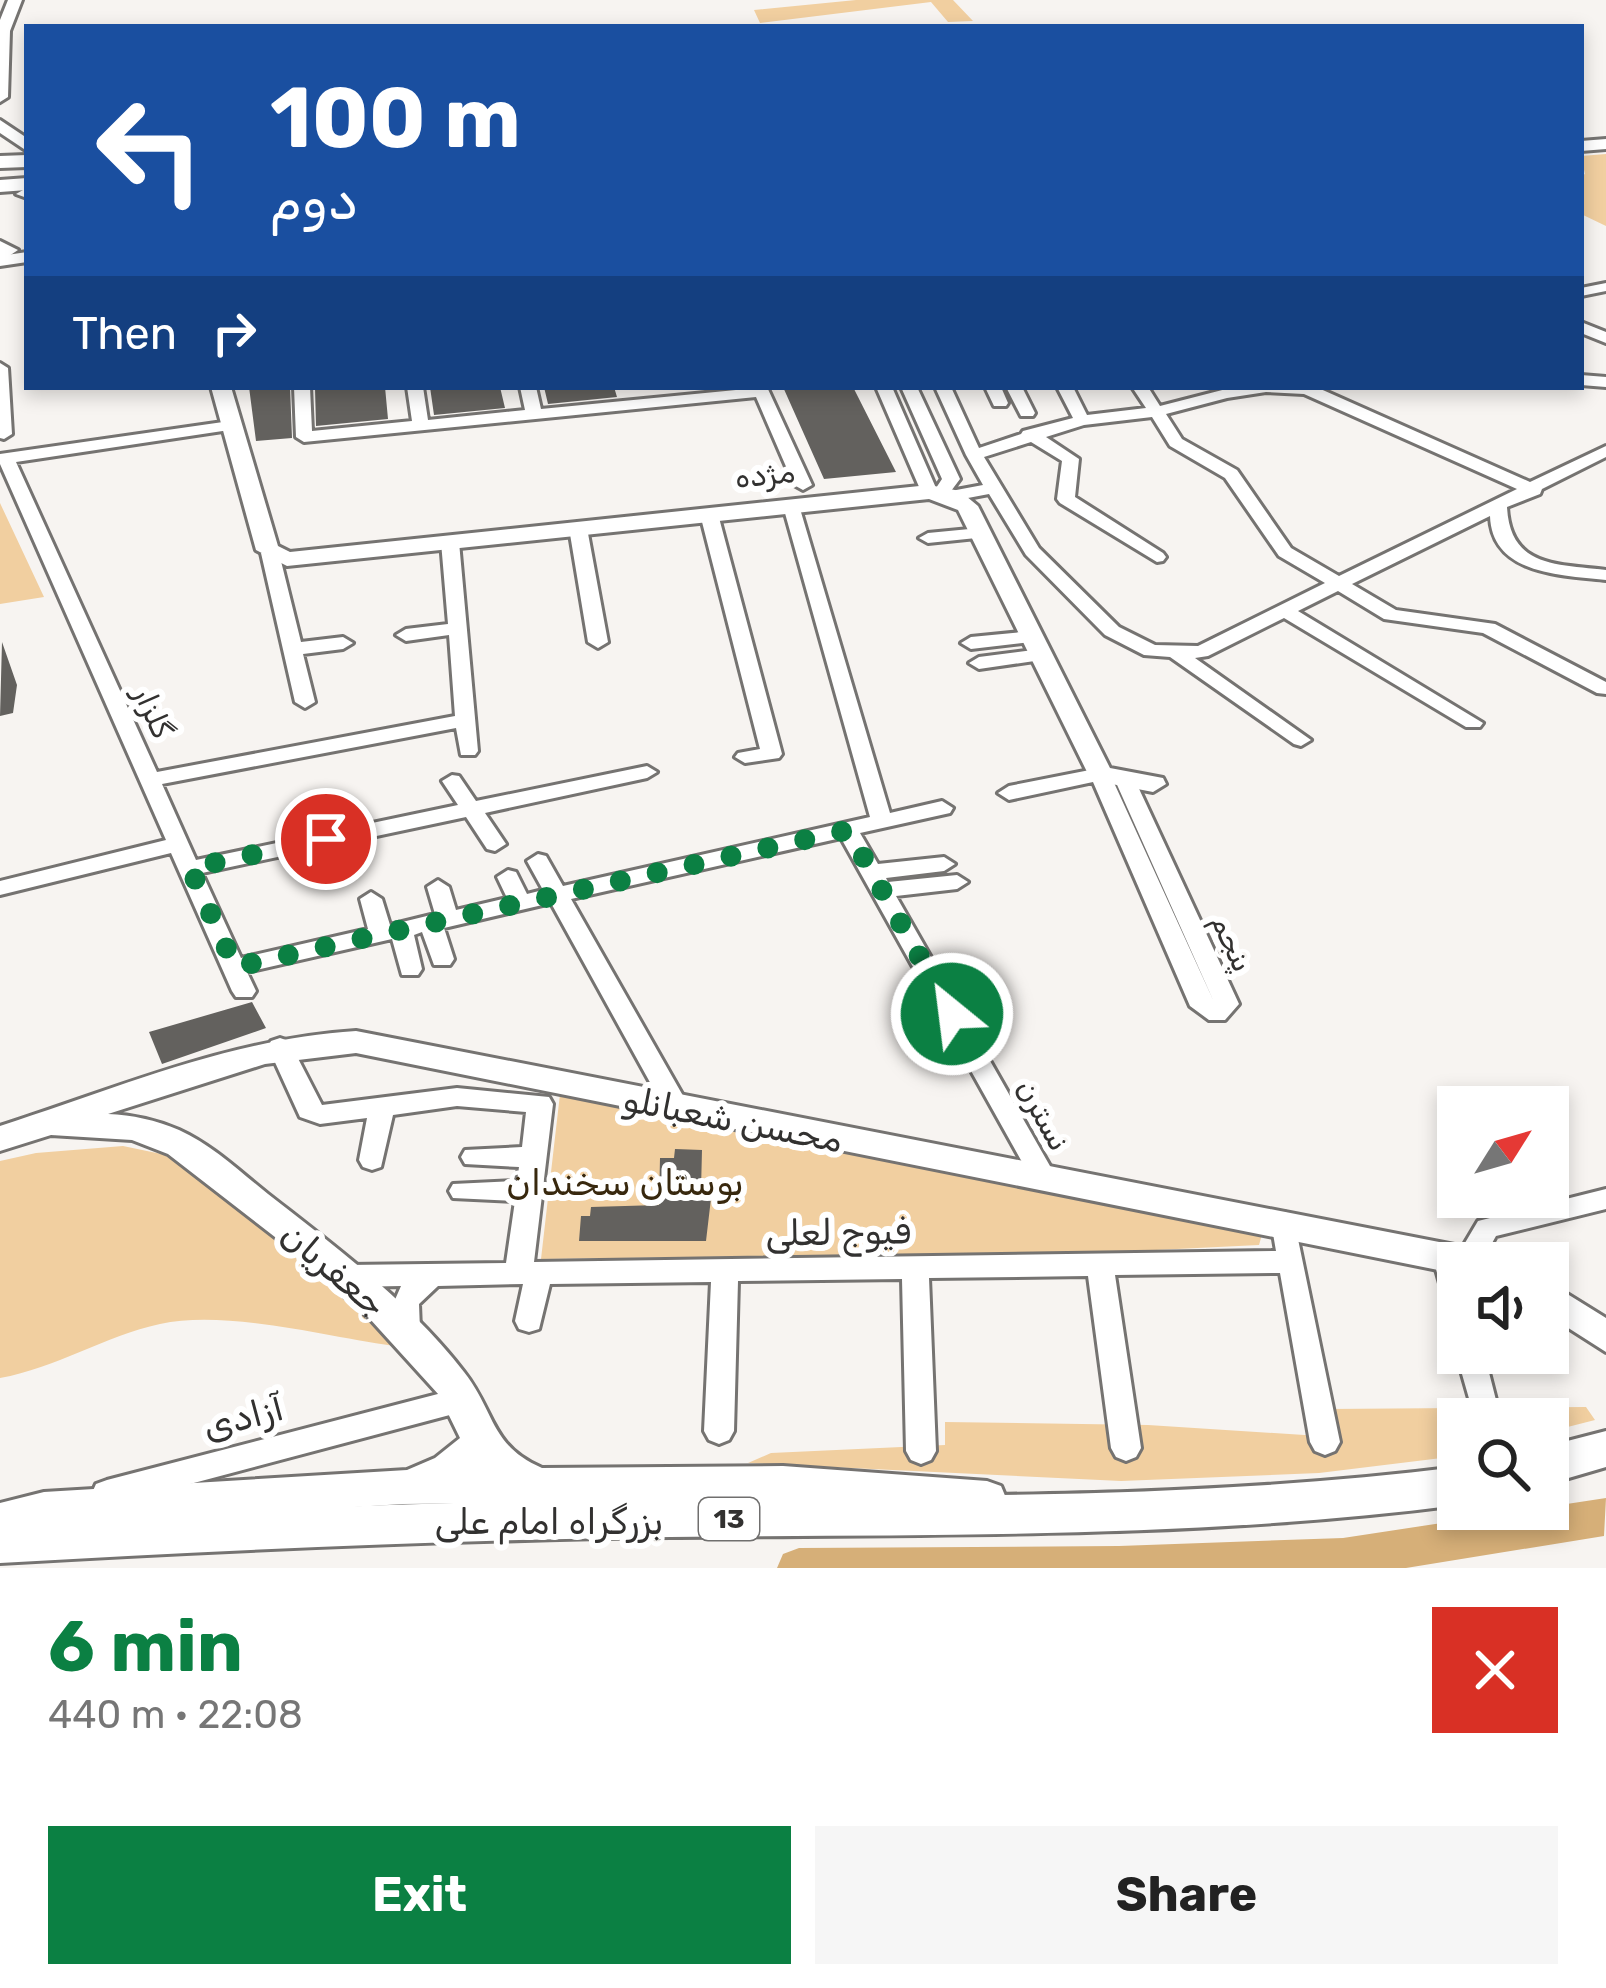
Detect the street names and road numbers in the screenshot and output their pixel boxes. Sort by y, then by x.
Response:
street label: مژده [733,454,797,496]
street label: گلزار [125,678,180,744]
street label: پنجم [1201,908,1261,978]
street label: نسترن [1009,1073,1077,1157]
street label: محسن شعبانلو [619,1077,847,1161]
street label: فیوج لعلی [765,1209,911,1259]
street label: جعفریان [272,1212,396,1326]
street label: آزادی [198,1386,289,1448]
road number: 13 [699,1498,759,1540]
street label: بزرگراه امام علی [435,1500,664,1545]

